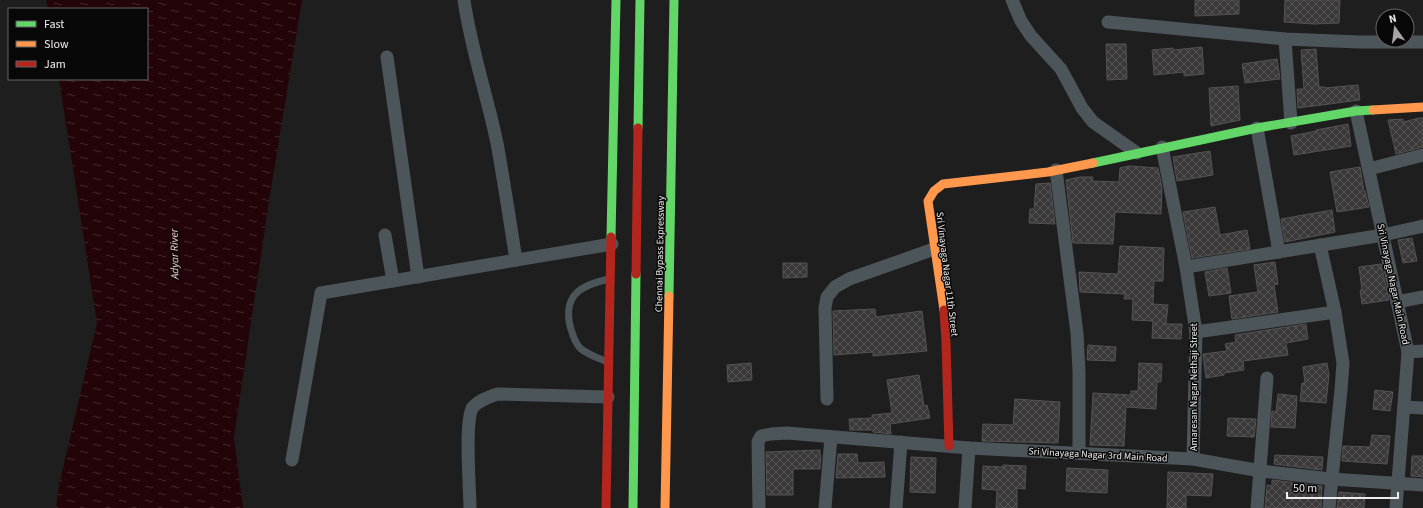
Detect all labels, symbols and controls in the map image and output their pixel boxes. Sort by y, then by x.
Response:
legend [8,8,148,80]
north arrow [1375,8,1415,48]
text: N [1387,11,1398,27]
text: Fast [44,16,64,33]
text: Slow [44,36,69,53]
text: Jam [44,56,66,73]
street label: Chennai Bypass Expressway [652,195,668,312]
street label: Sri Vinayaga Nagar 11th Street [932,211,962,338]
street label: Sri Vinayaga Nagar Main Road [1373,222,1413,346]
water label: Adyar River [167,227,182,281]
street label: Amaresan Nagar Nethaji Street [1187,322,1201,451]
street label: Sri Vinayaga Nagar 3rd Main Road [1028,444,1168,466]
scale bar [1287,474,1398,500]
text: 50 m [1293,480,1317,497]

